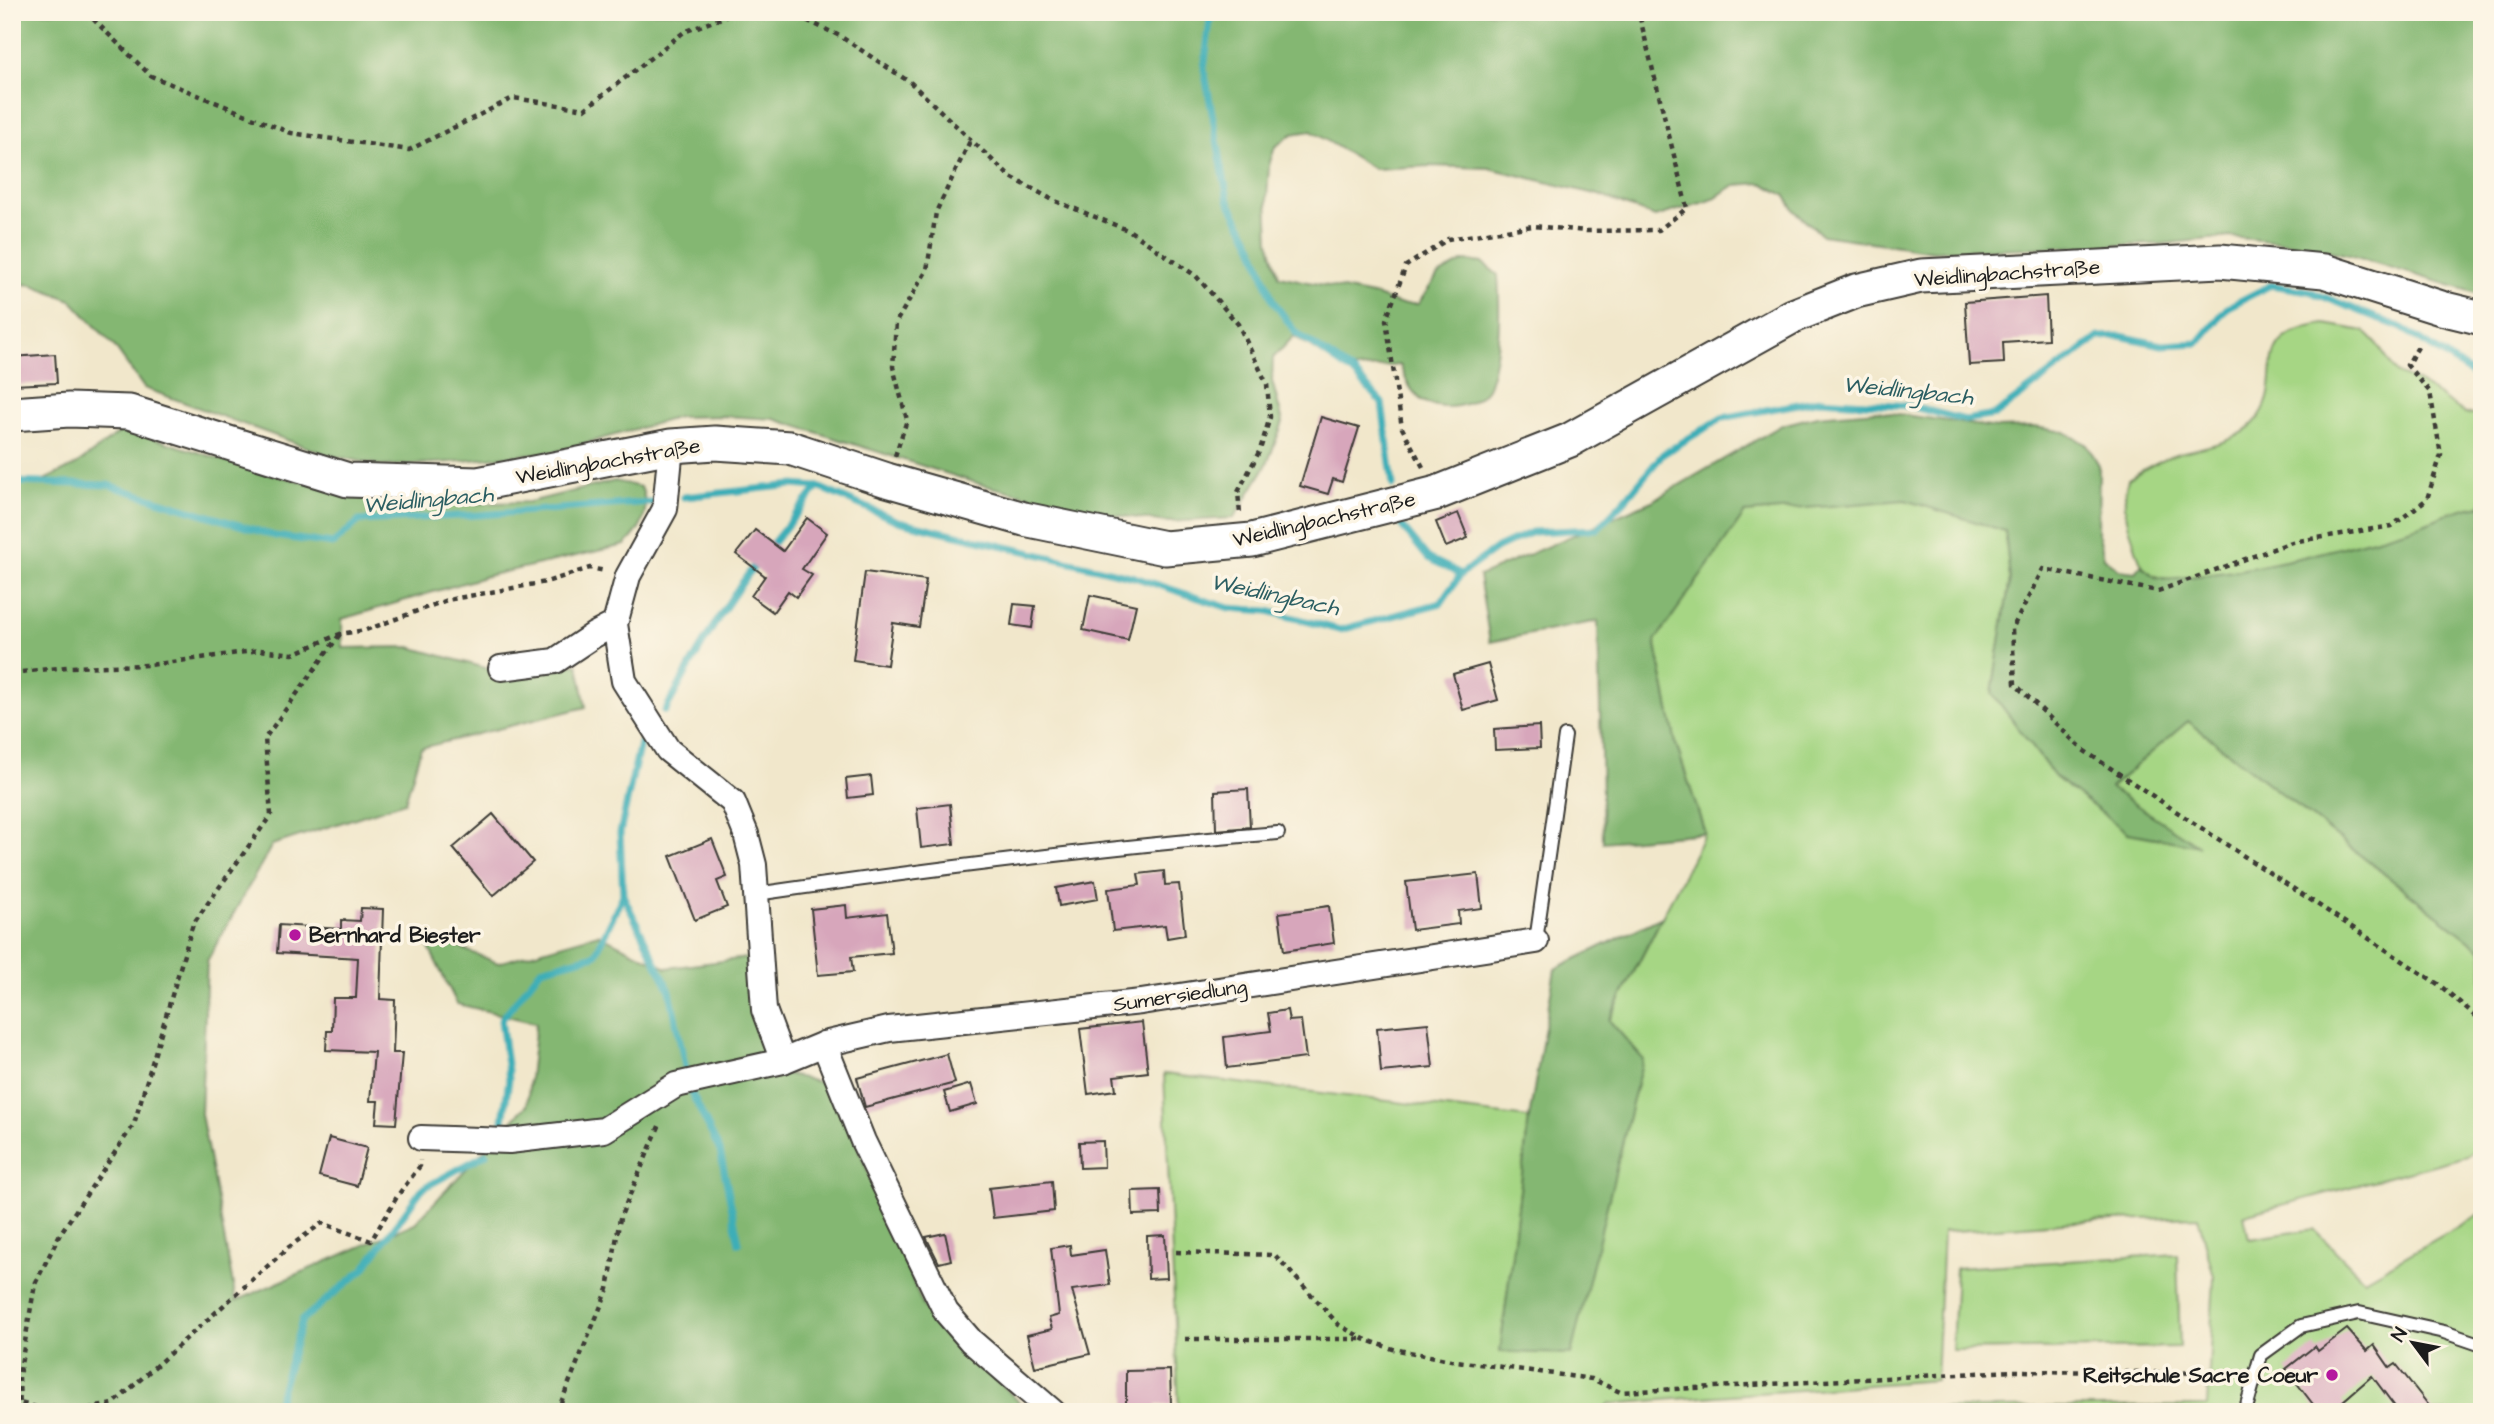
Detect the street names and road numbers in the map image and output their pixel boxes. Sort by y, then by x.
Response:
street label: Weidlingbachstraße [1913,253,2101,296]
street label: Weidlingbachstraße [514,431,703,494]
street label: Weidlingbachstraße [1230,484,1419,557]
street label: Sumersiedlung [1111,972,1249,1021]

